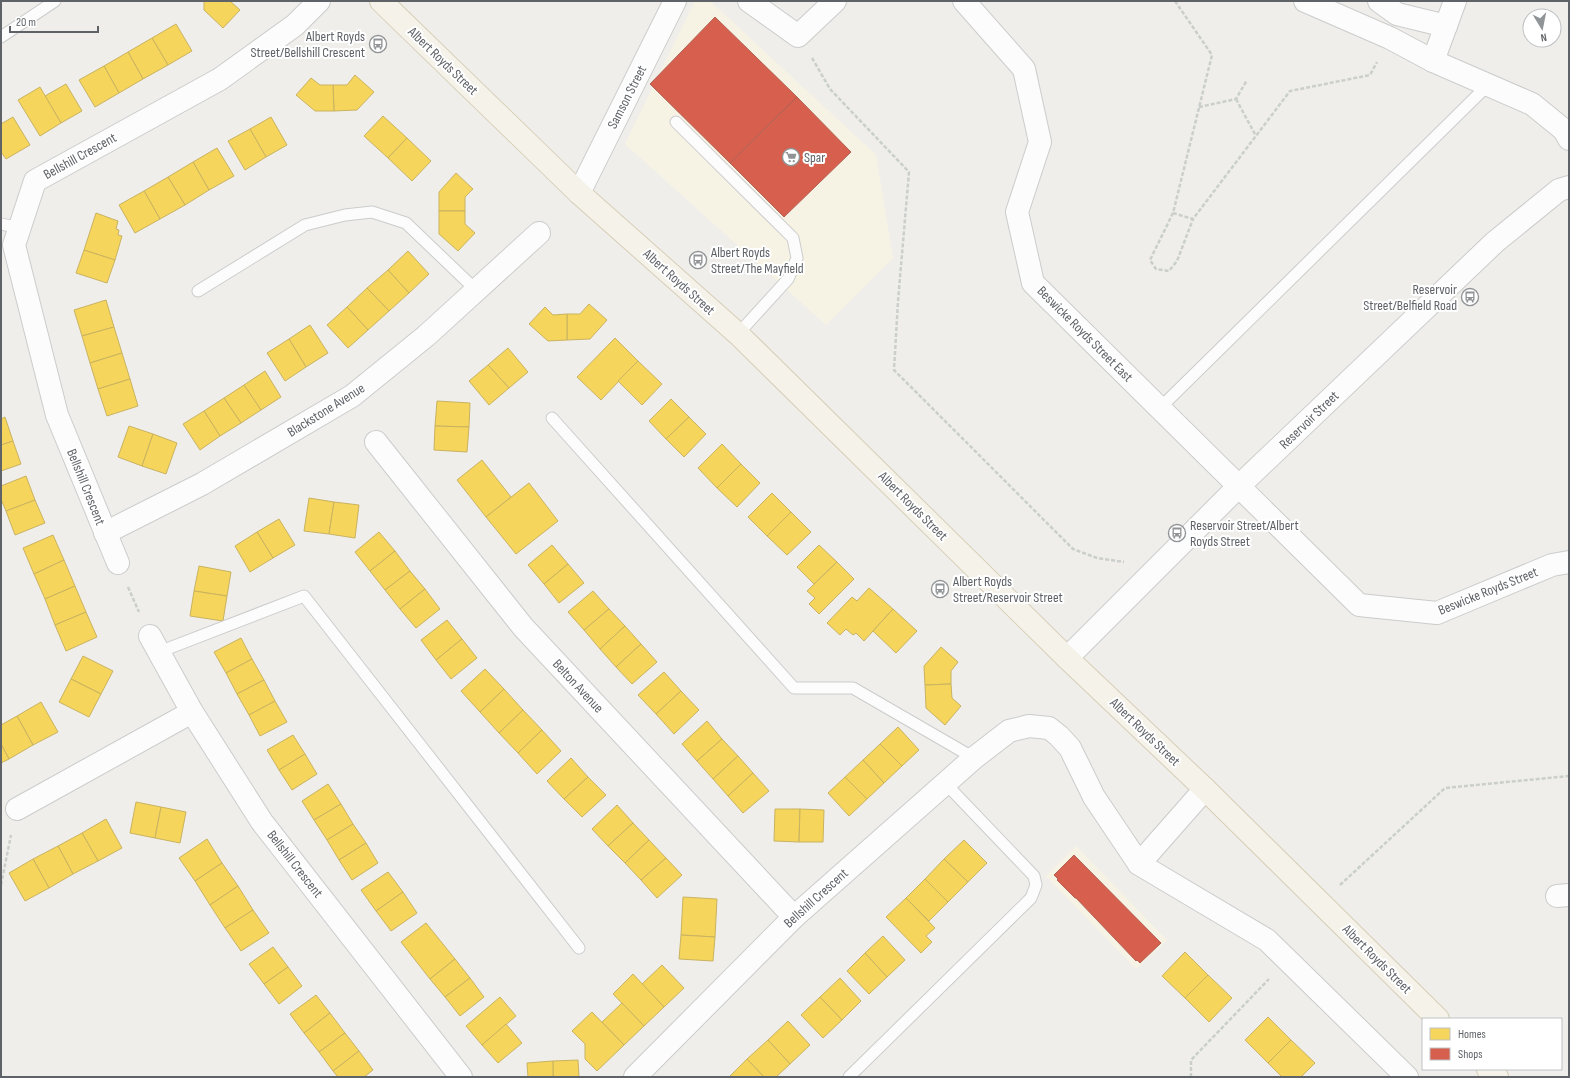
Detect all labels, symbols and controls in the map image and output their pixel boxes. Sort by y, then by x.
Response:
scale bar [10,8,98,34]
north arrow [1522,8,1562,48]
text: 20 m [16,15,36,30]
street label: Albert Royds Street [404,23,482,99]
place label: Albert Royds Street/Bellshill Crescent [251,28,365,61]
text: N [1540,30,1548,44]
bus stop icon: Albert Royds Street/Bellshill Crescent [368,34,388,54]
street label: Samson Street [604,62,650,132]
street label: Bellshill Crescent [41,129,119,183]
supermarket icon: Spar [781,147,801,167]
place label: Spar [804,149,825,166]
place label: Albert Royds Street/The Mayfield [710,244,804,277]
street label: Albert Royds Street [639,245,718,319]
bus stop icon: Albert Royds Street/The Mayfield [688,250,708,270]
place label: Reservoir Street/Belfield Road [1363,281,1457,314]
street label: Beswicke Royds Street East [1034,283,1136,385]
bus stop icon: Reservoir Street/Belfield Road [1460,287,1480,307]
street label: Blackstone Avenue [284,379,368,441]
street label: Reservoir Street [1276,387,1342,453]
street label: Bellshill Crescent [63,446,109,528]
street label: Albert Royds Street [874,467,951,544]
place label: Reservoir Street/Albert Royds Street [1190,517,1299,550]
bus stop icon: Reservoir Street/Albert Royds Street [1167,523,1187,543]
street label: Beswicke Royds Street [1436,563,1540,619]
place label: Albert Royds Street/Reservoir Street [952,573,1063,606]
bus stop icon: Albert Royds Street/Reservoir Street [930,579,950,599]
street label: Belton Avenue [549,656,607,716]
street label: Albert Royds Street [1106,694,1184,770]
street label: Bellshill Crescent [263,827,327,901]
street label: Bellshill Crescent [780,865,852,931]
street label: Albert Royds Street [1338,920,1415,997]
legend [1422,1018,1562,1070]
text: Homes [1458,1027,1486,1042]
text: Shops [1458,1047,1483,1062]

